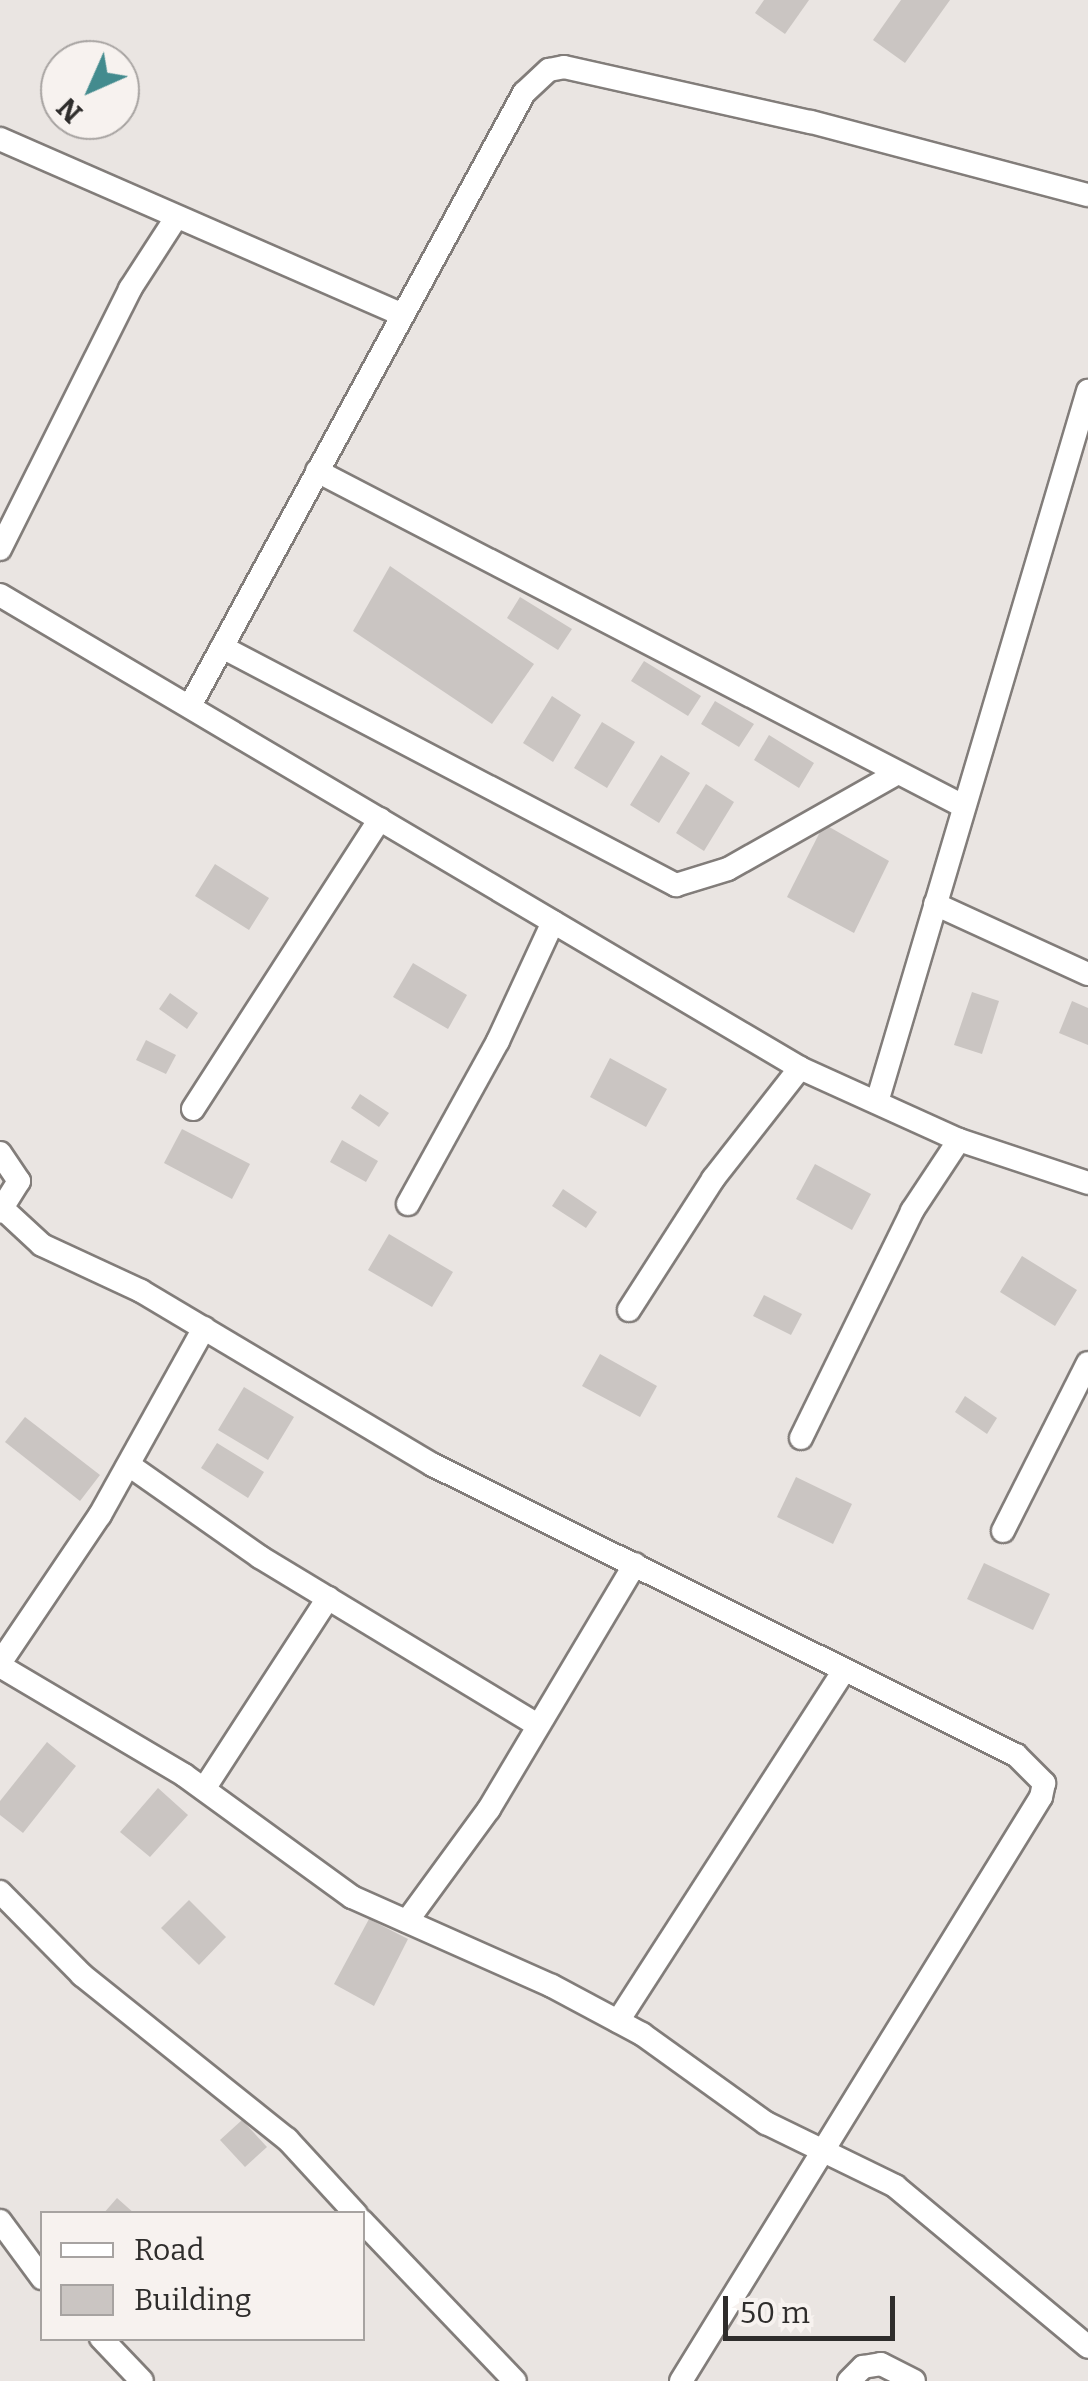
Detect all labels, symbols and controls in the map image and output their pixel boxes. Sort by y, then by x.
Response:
north arrow [40,40,140,140]
text: N [51,91,89,129]
legend [40,2211,365,2341]
text: Road [134,2232,205,2268]
scale bar [728,2276,900,2338]
text: Building [134,2282,252,2318]
text: 50 m [740,2295,810,2331]

